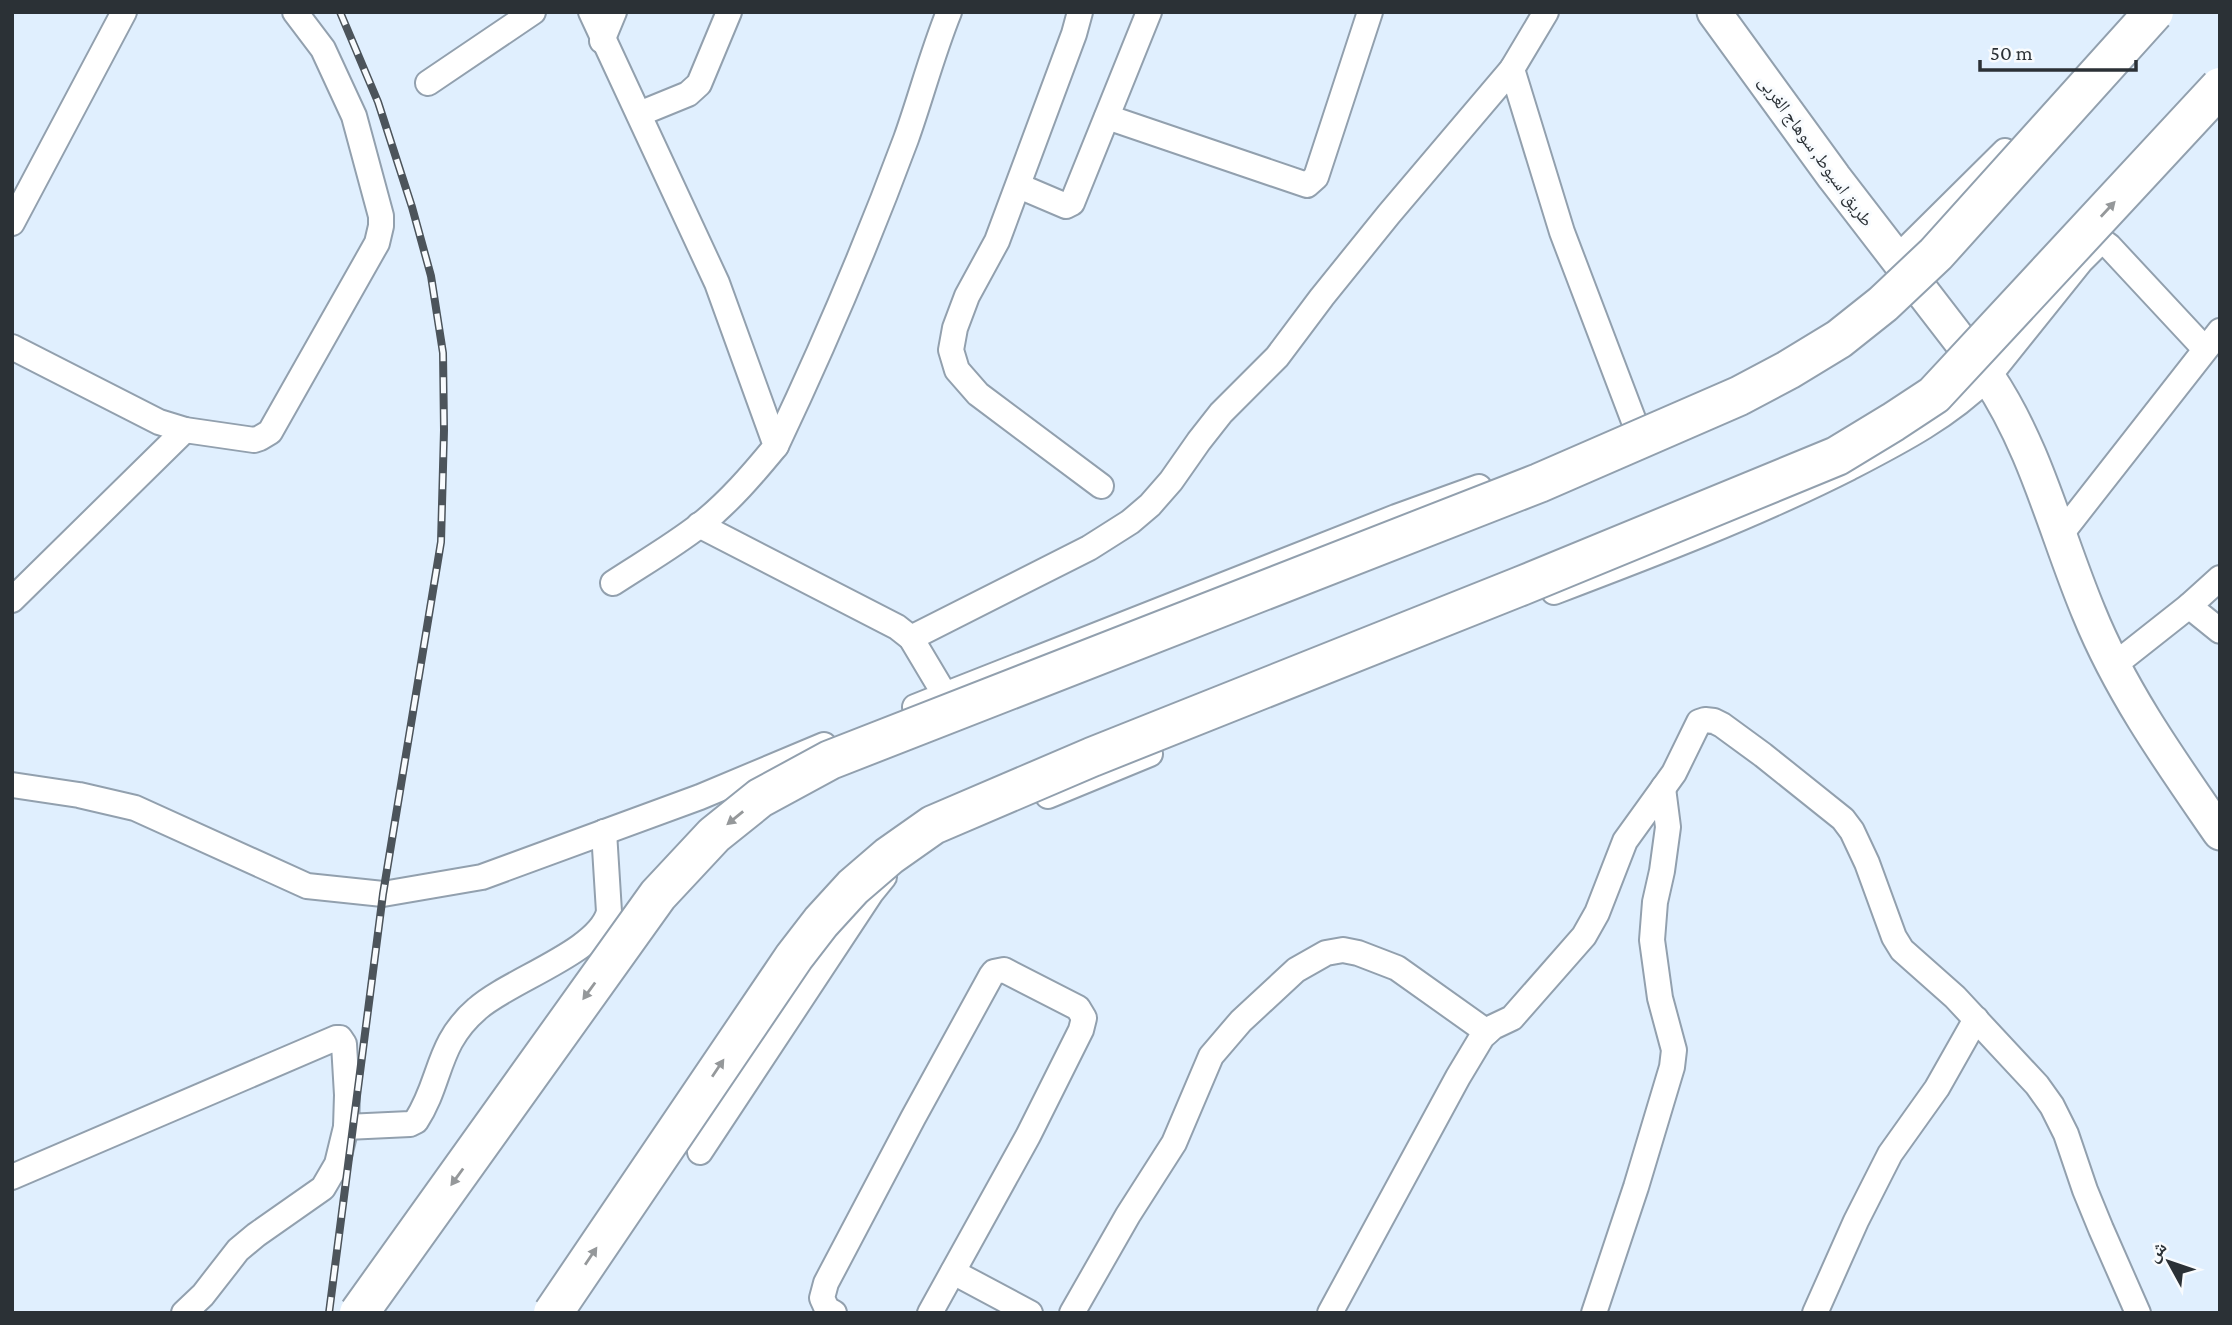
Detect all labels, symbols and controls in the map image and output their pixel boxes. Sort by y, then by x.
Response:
scale bar [1980,28,2136,72]
text: 50 m [1990,41,2033,65]
street label: طريق اسيوط, سوهاج الغربى [1753,72,1877,231]
one-way arrow [2099,201,2115,218]
one-way arrow [726,811,744,826]
one-way arrow [582,982,596,1000]
one-way arrow [711,1059,725,1077]
one-way arrow [450,1168,464,1186]
north arrow [2134,1227,2204,1297]
text: ش [2142,1237,2172,1267]
one-way arrow [584,1246,597,1266]

